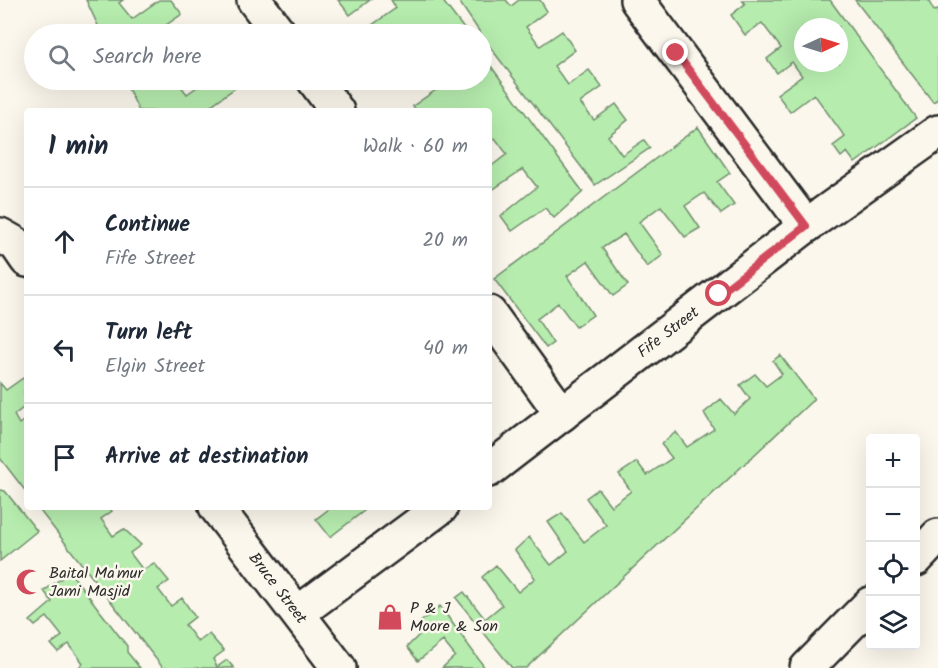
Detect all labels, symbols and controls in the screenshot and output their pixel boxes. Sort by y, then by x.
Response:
north arrow [794,18,848,72]
search box [24,24,492,90]
route end [662,39,688,65]
text: Search here [93,40,201,75]
icon: search [45,41,78,74]
text: 1 min [48,126,108,168]
text: Walk · 60 m [363,131,468,163]
text: Continue [105,208,190,243]
icon: ahead [48,225,81,258]
text: 20 m [422,225,468,257]
text: Fife Street [105,243,195,275]
route start [705,280,731,306]
street label: Fife Street [632,300,705,364]
text: Turn left [105,316,192,351]
icon: left [48,333,81,366]
text: 40 m [423,333,468,365]
text: Elgin Street [105,351,205,383]
map controls [866,434,920,650]
button: + [866,434,920,488]
text: Arrive at destination [105,440,308,475]
icon: arrive [48,441,81,474]
button: − [866,488,920,542]
button: locate [866,542,920,596]
street label: Bruce Street [242,547,314,630]
place label: Baital Ma'mur Jami Masjid [49,561,144,604]
mosque icon: Baital Ma'mur Jami Masjid [14,567,44,597]
place label: P & J Moore & Son [410,596,498,639]
button: layers [866,596,920,650]
shop icon: P & J Moore & Son [375,602,405,632]

